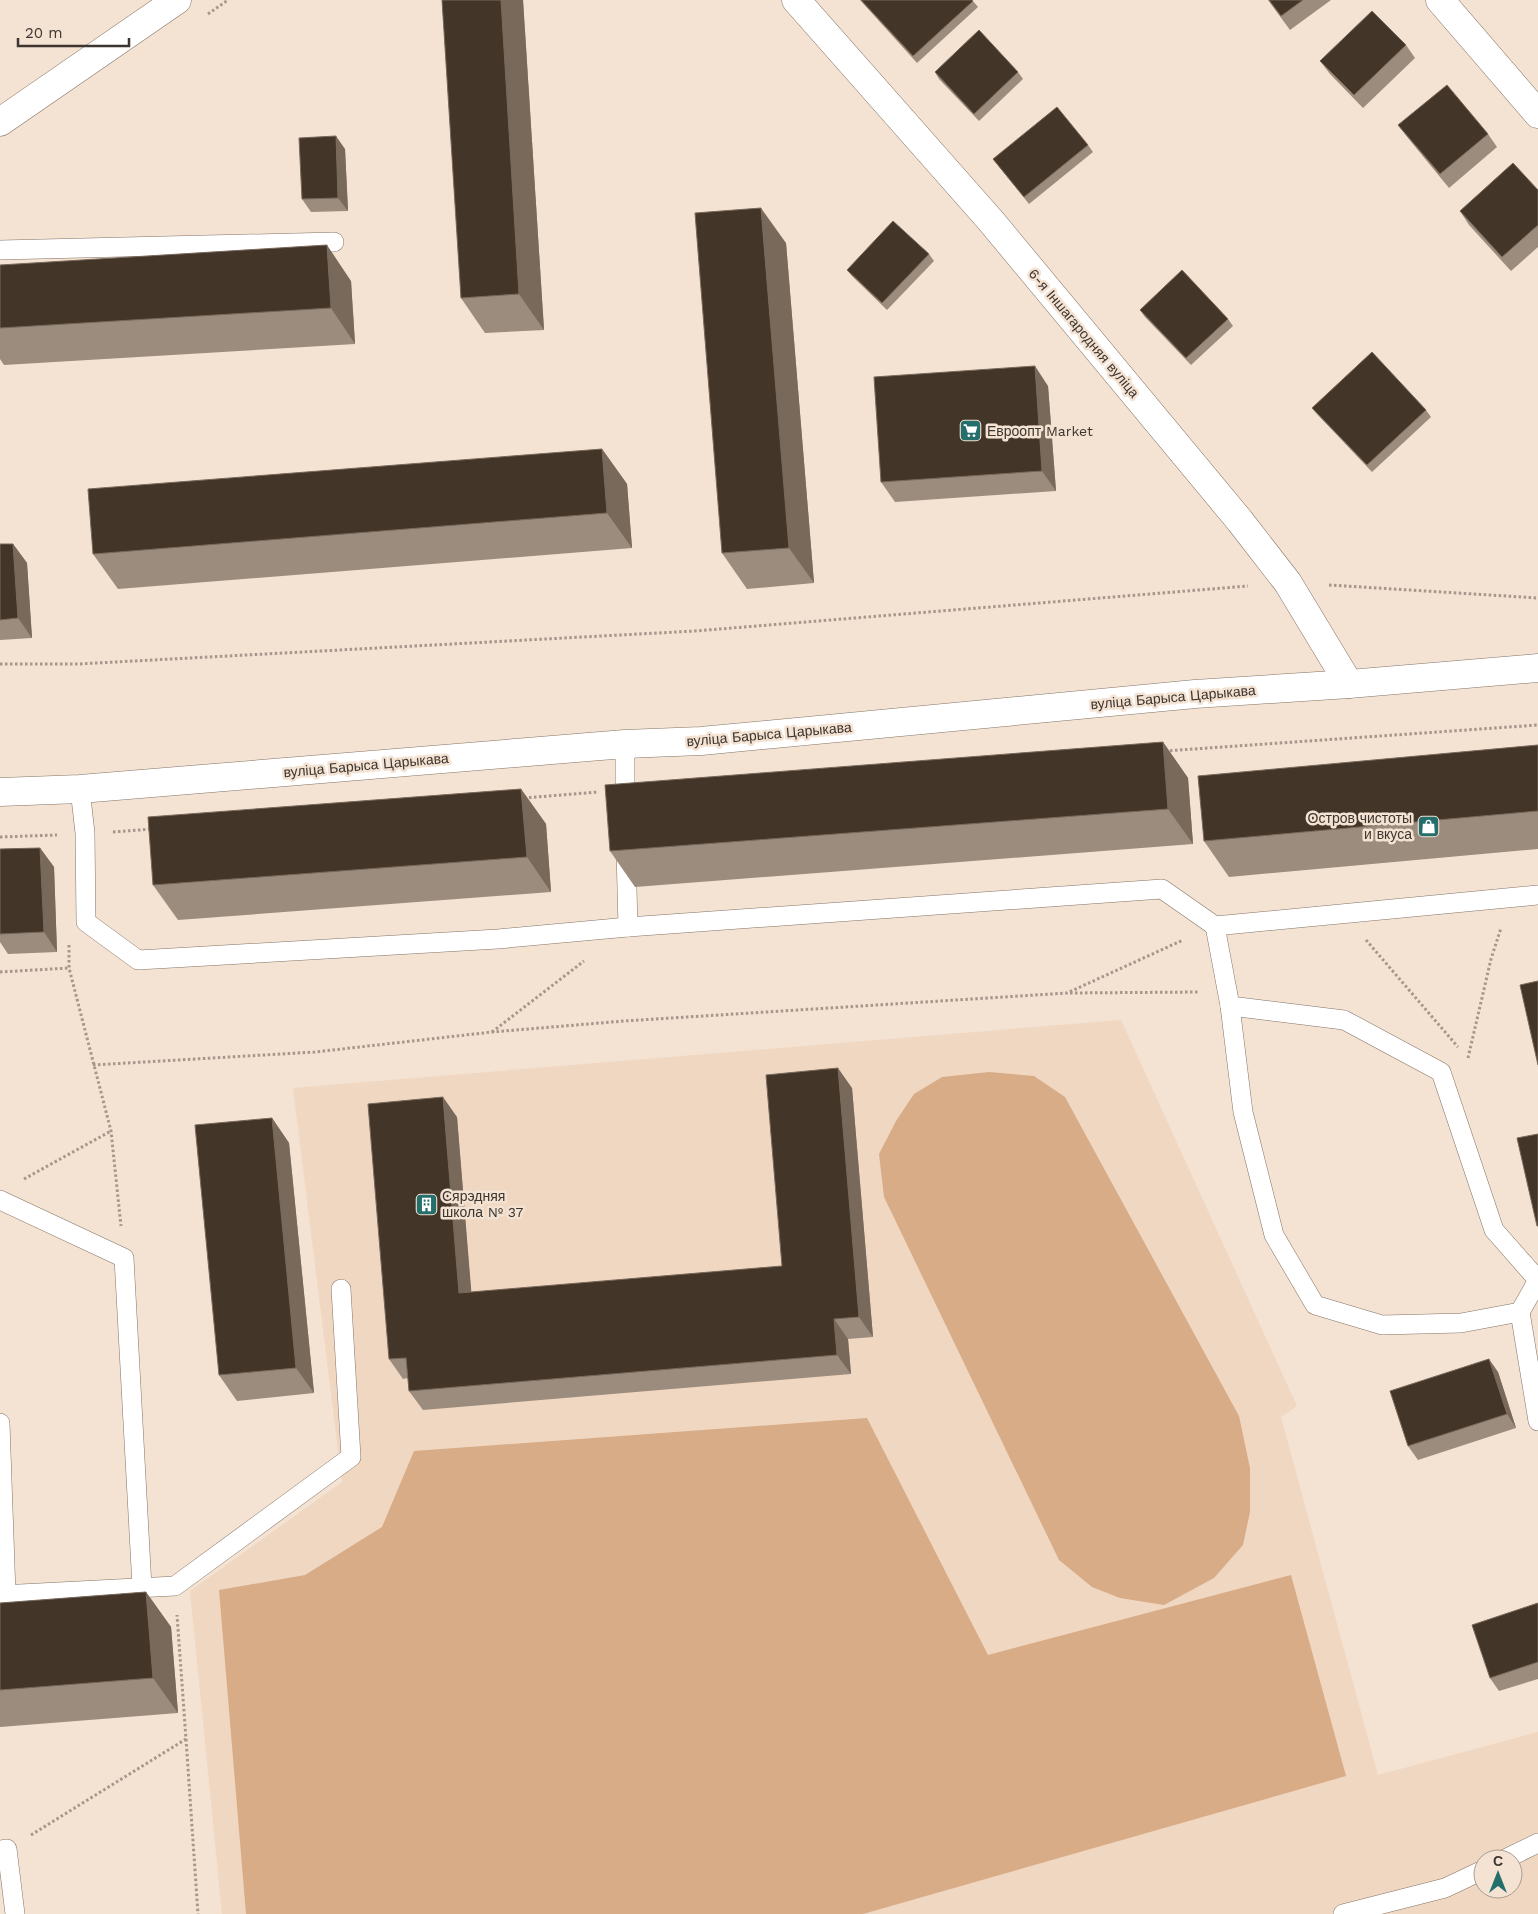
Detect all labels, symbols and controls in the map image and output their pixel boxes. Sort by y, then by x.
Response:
scale bar [18,15,129,47]
text: 20 m [25,24,63,42]
street label: 6-я Іншагародняя вуліца [1025,265,1143,401]
supermarket icon: Евроопт Market [959,419,983,443]
place label: Евроопт Market [987,423,1093,439]
street label: вуліца Барыса Царыкава [1090,682,1256,712]
street label: вуліца Барыса Царыкава [686,719,852,749]
street label: вуліца Барыса Царыкава [283,750,449,780]
place label: Остров чистоты и вкуса [1308,810,1412,842]
shop icon: Остров чистоты и вкуса [1416,814,1440,838]
place label: Сярэдняя школа № 37 [442,1188,523,1220]
building icon: Сярэдняя школа № 37 [414,1192,438,1216]
north arrow [1473,1849,1523,1899]
text: С [1493,1853,1503,1869]

